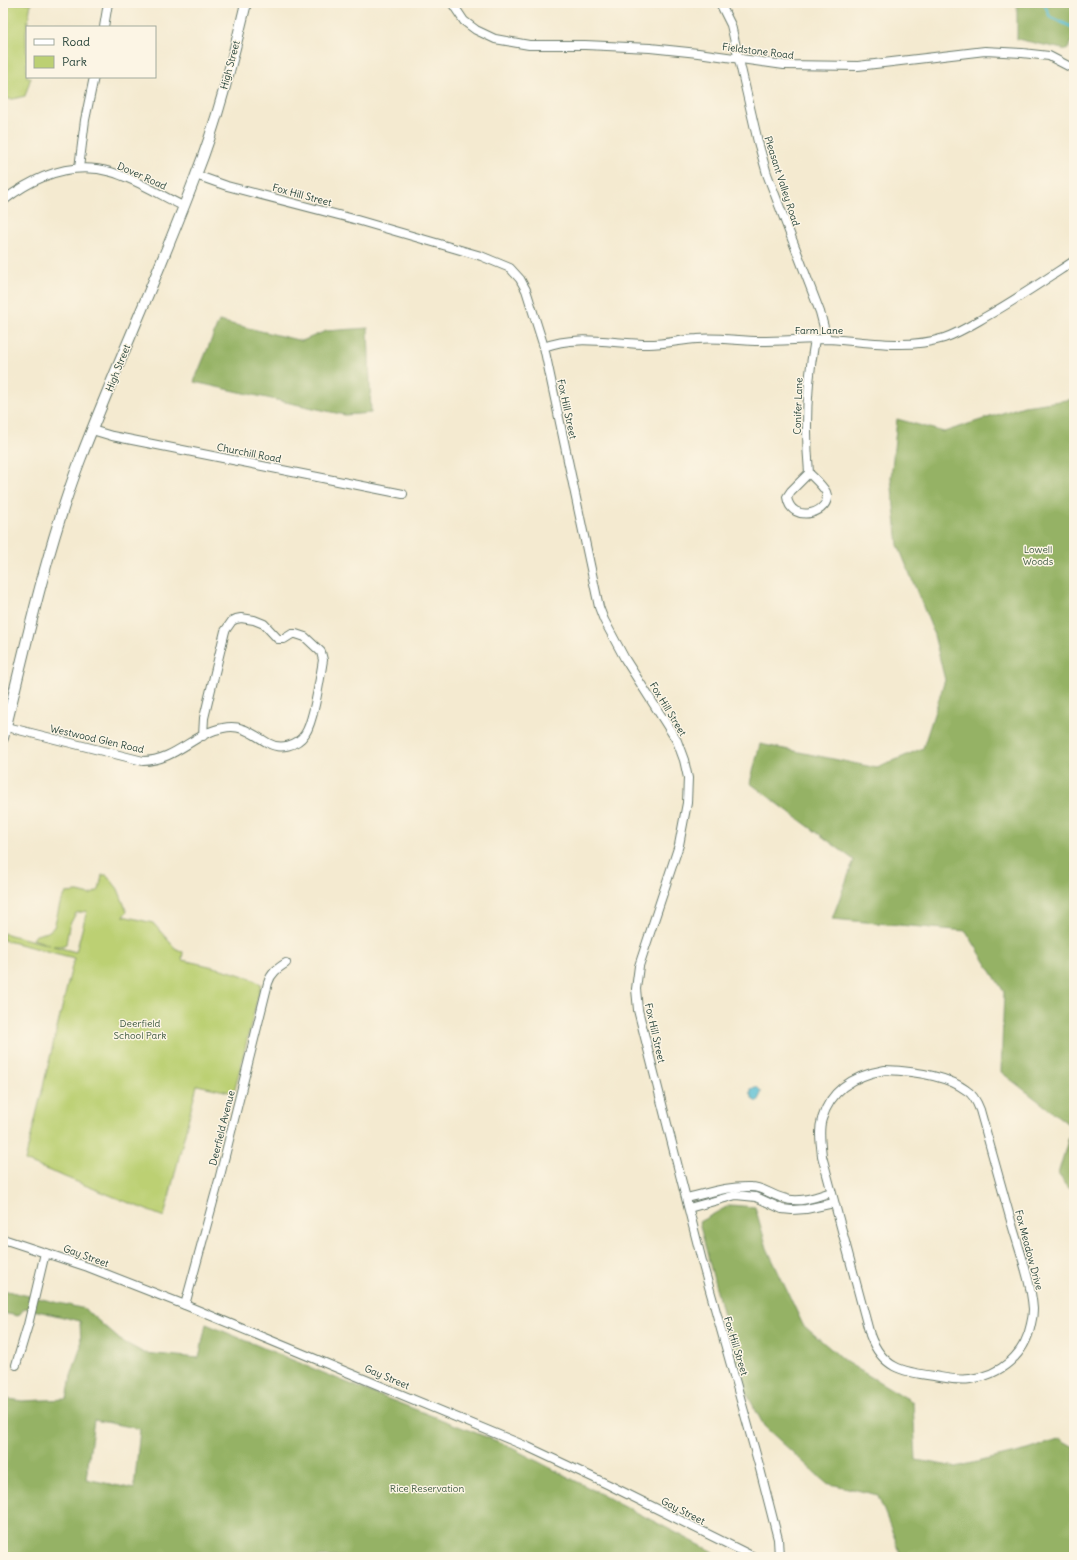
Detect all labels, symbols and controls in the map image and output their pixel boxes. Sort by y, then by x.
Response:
legend [26,26,156,78]
text: Road [62,34,90,49]
street label: High Street [217,39,243,91]
street label: Fieldstone Road [721,40,795,62]
text: Park [62,54,87,69]
street label: Pleasant Valley Road [761,134,803,228]
street label: Dover Road [115,159,169,193]
street label: Fox Hill Street [271,181,334,209]
street label: Farm Lane [795,324,843,337]
street label: High Street [103,342,134,394]
street label: Conifer Lane [791,377,805,435]
street label: Fox Hill Street [554,378,580,441]
street label: Churchill Road [216,440,283,466]
park label: Lowell Woods [1023,543,1054,568]
street label: Fox Hill Street [647,680,690,739]
street label: Westwood Glen Road [49,722,145,756]
street label: Fox Hill Street [642,1002,668,1065]
park label: Deerfield School Park [114,1017,166,1042]
street label: Deerfield Avenue [206,1089,238,1167]
street label: Fox Meadow Drive [1012,1208,1046,1292]
street label: Gay Street [61,1242,111,1270]
street label: Fox Hill Street [721,1315,751,1378]
street label: Gay Street [363,1362,412,1393]
park label: Rice Reservation [390,1482,464,1495]
street label: Gay Street [659,1494,708,1528]

